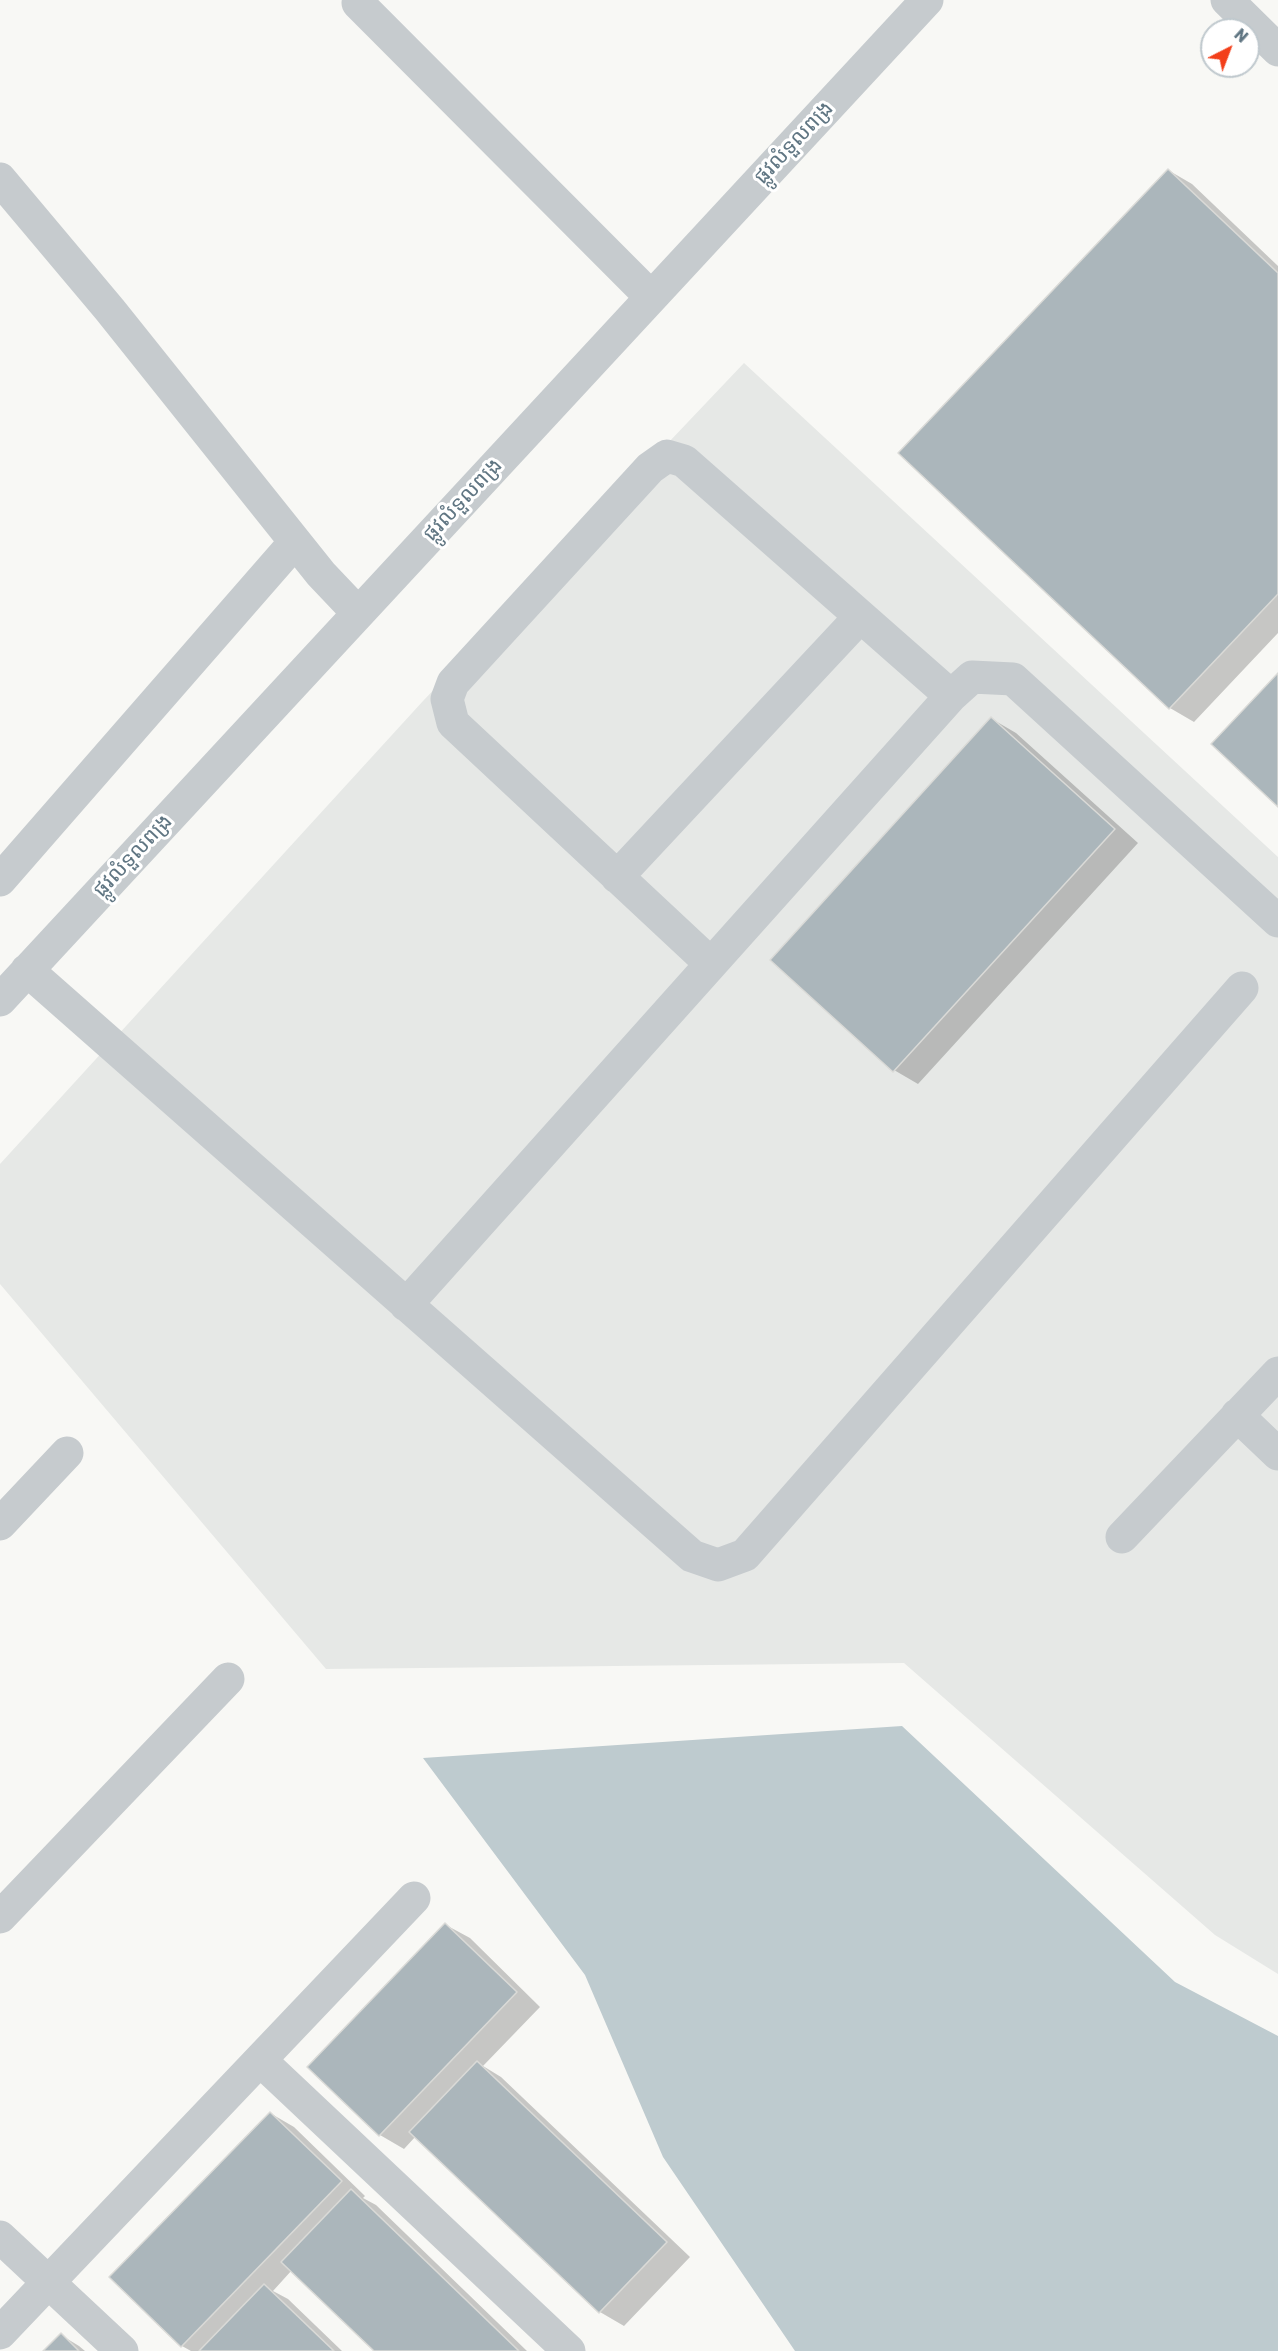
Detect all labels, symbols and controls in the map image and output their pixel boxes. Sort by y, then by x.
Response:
north arrow [1200,18,1260,78]
text: N [1230,25,1252,47]
street label: ផ្លូវលំទួលពង្រ [749,96,839,190]
street label: ផ្លូវលំទួលពង្រ [418,453,508,547]
street label: ផ្លូវលំទួលពង្រ [88,809,178,903]

